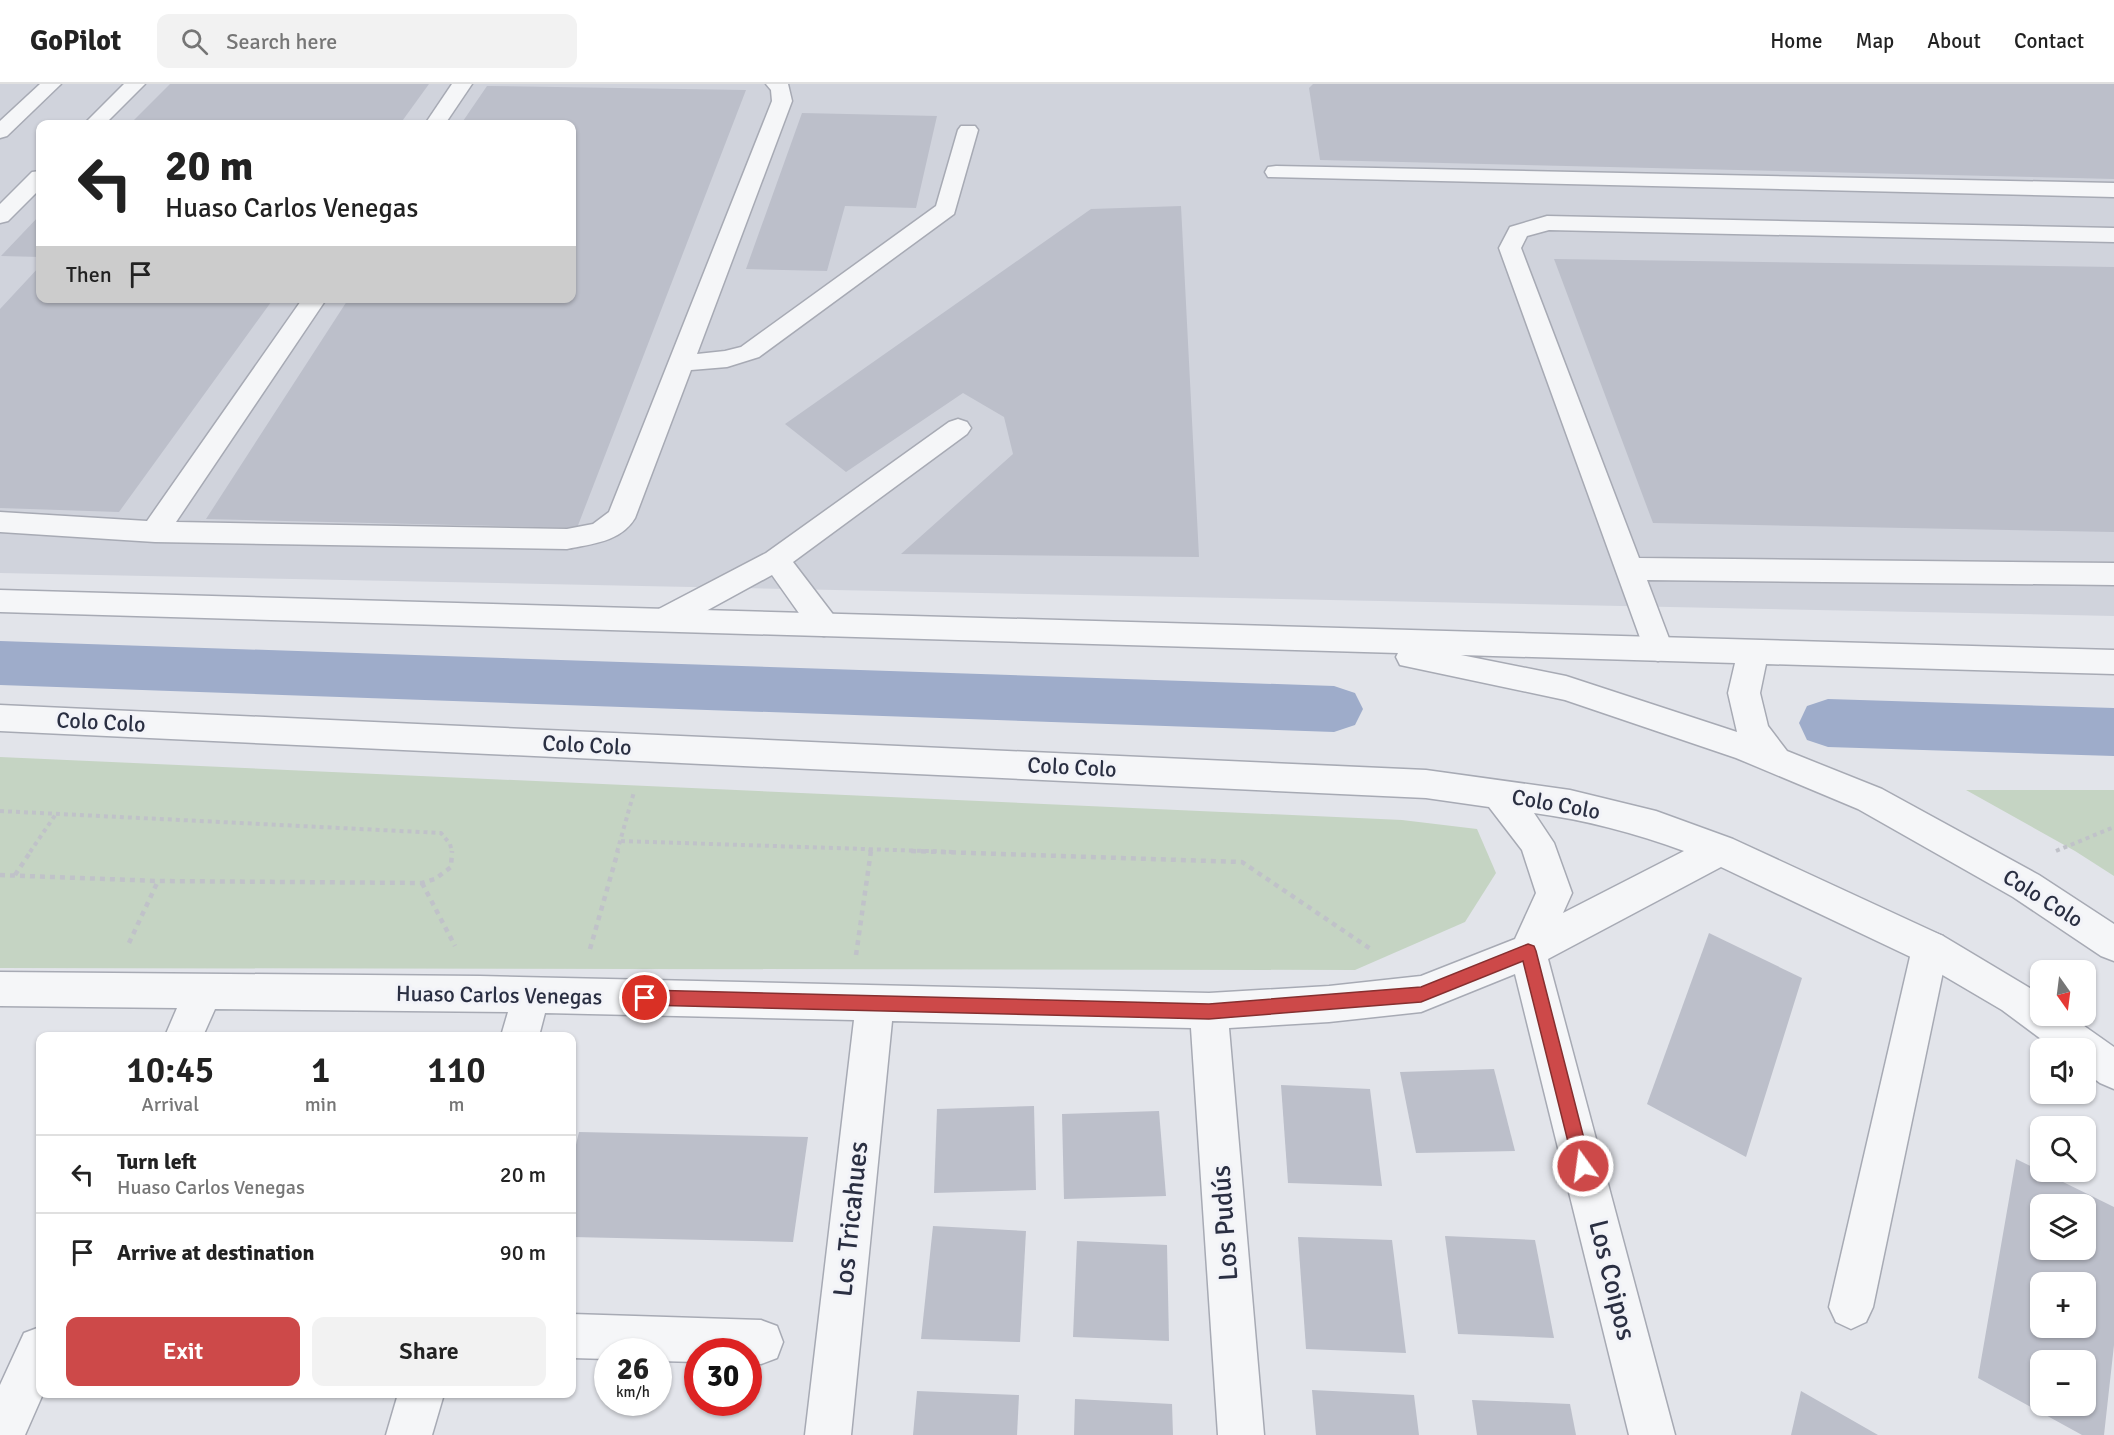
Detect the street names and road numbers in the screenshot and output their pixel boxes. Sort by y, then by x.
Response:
street label: Colo Colo [56,706,146,738]
street label: Colo Colo [542,729,632,761]
street label: Colo Colo [1027,751,1117,783]
street label: Colo Colo [1510,783,1602,825]
street label: Colo Colo [1998,863,2088,933]
street label: Huaso Carlos Venegas [396,980,602,1010]
street label: Los Tricahues [826,1140,876,1298]
street label: Los Pudús [1205,1164,1245,1282]
street label: Los Coipos [1581,1216,1643,1344]

